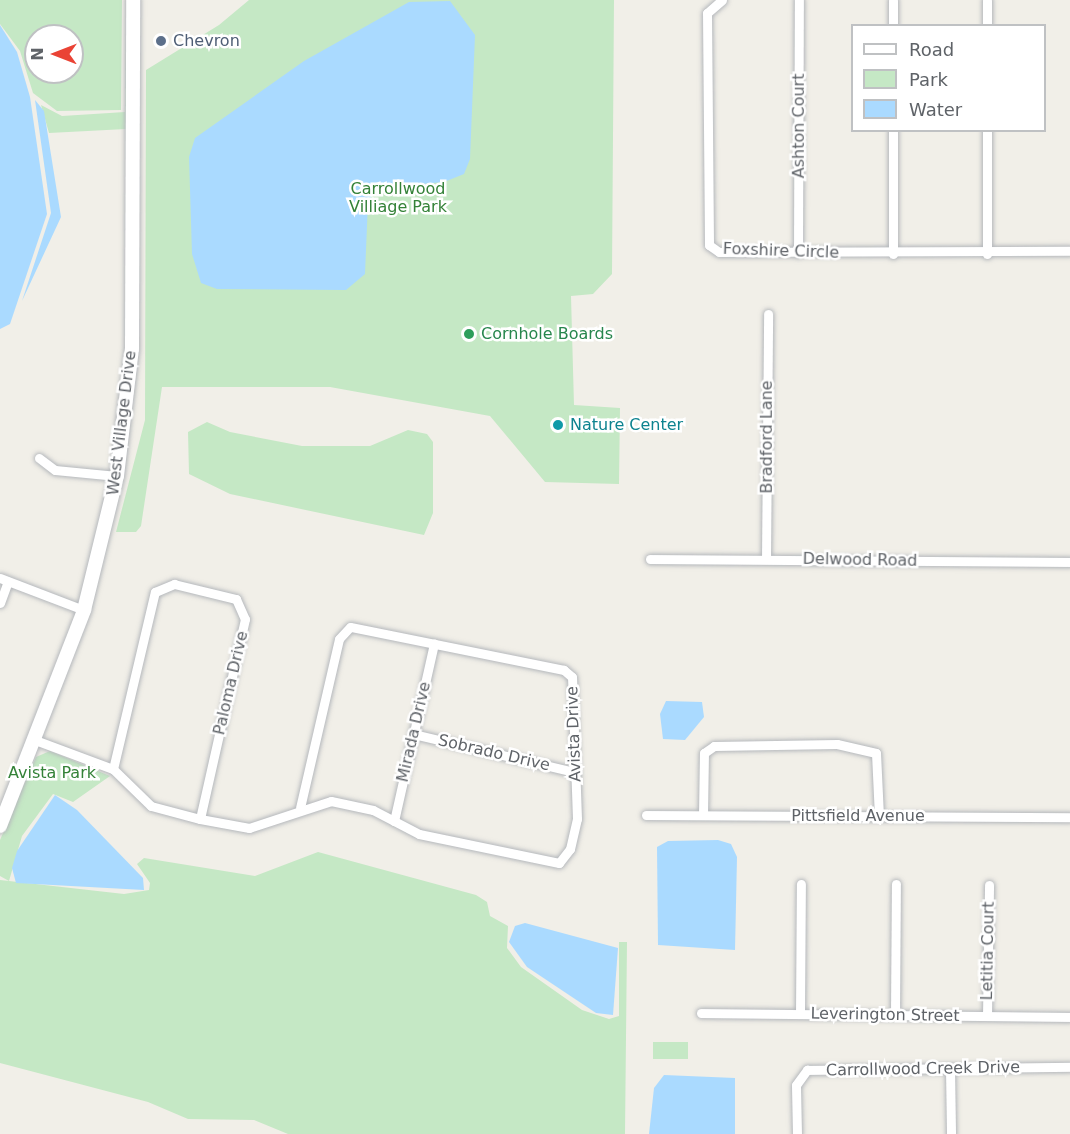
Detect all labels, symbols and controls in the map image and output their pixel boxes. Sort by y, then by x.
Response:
north arrow [24,24,84,84]
legend [851,24,1046,132]
place label: Chevron [173,31,240,51]
marker: Chevron [154,34,168,48]
text: Road [909,39,954,60]
text: N [28,47,47,61]
text: Park [909,69,948,90]
street label: Ashton Court [789,74,809,178]
text: Water [909,99,962,120]
park label: Carrollwood Villiage Park [349,179,447,217]
street label: Foxshire Circle [722,239,840,263]
place label: Cornhole Boards [481,324,613,344]
marker: Cornhole Boards [462,327,476,341]
street label: West Village Drive [104,349,140,497]
street label: Bradford Lane [757,380,777,494]
place label: Nature Center [570,415,683,435]
marker: Nature Center [551,418,565,432]
street label: Delwood Road [803,549,917,571]
street label: Paloma Drive [210,629,252,737]
street label: Mirada Drive [393,680,435,784]
street label: Avista Drive [563,686,585,782]
street label: Sobrado Drive [436,731,552,775]
park label: Avista Park [8,763,96,783]
street label: Pittsfield Avenue [791,806,925,826]
street label: Letitia Court [978,901,998,1001]
street label: Leverington Street [810,1004,960,1026]
street label: Carrollwood Creek Drive [826,1058,1020,1080]

